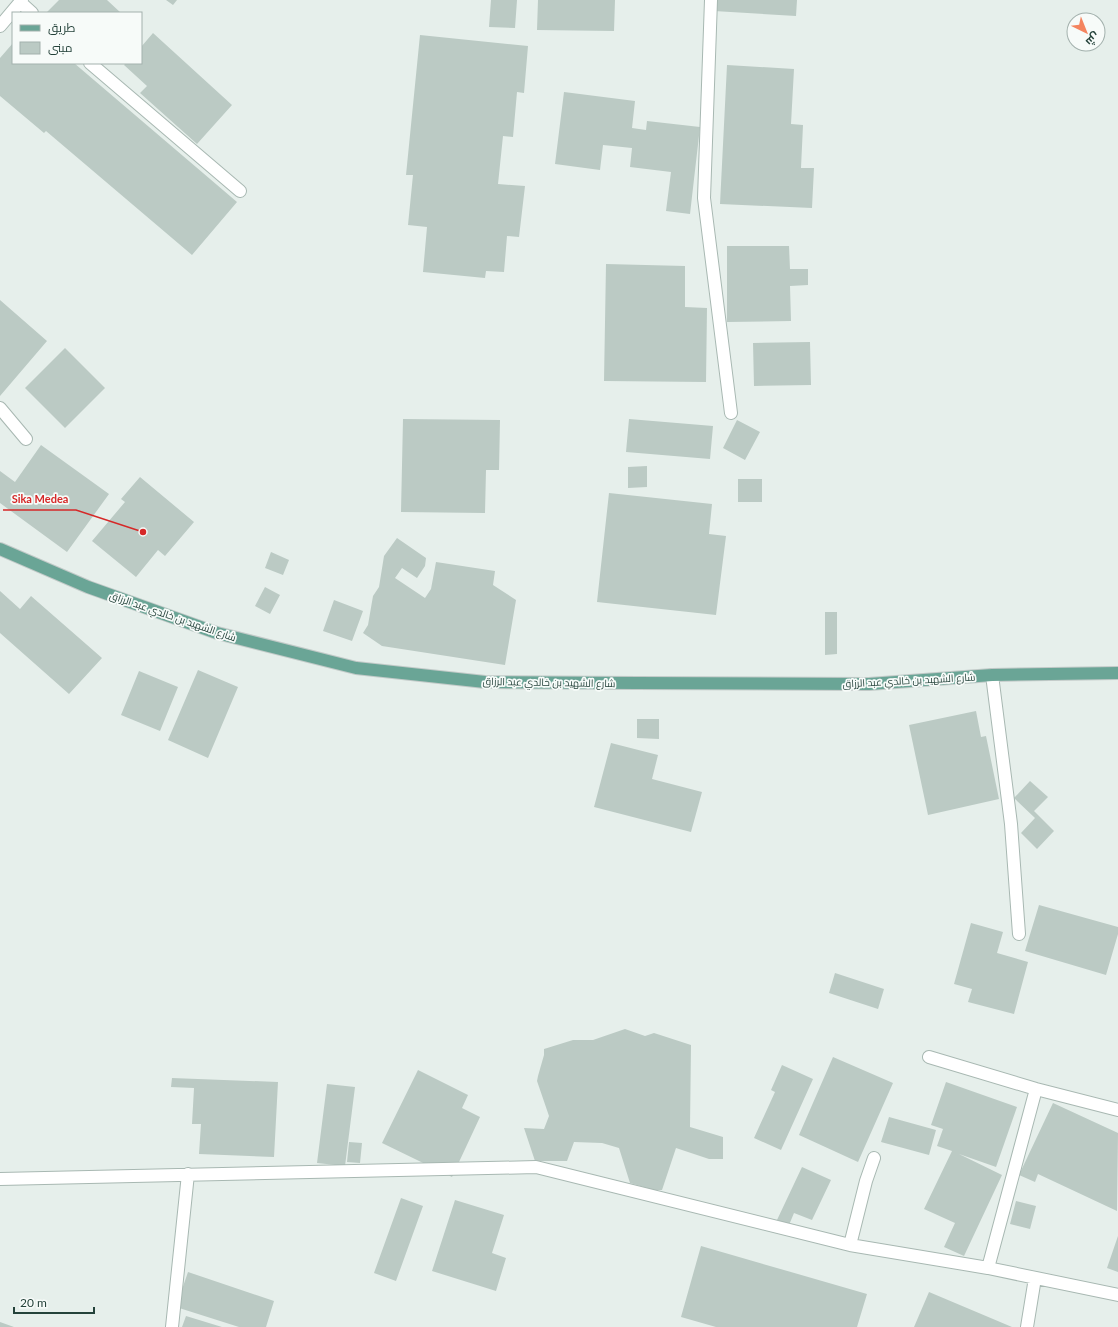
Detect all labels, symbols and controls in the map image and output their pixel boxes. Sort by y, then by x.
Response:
legend [12,12,142,64]
north arrow [1066,12,1106,52]
text: طريق [48,20,76,35]
text: ش [1083,29,1103,49]
text: مبنى [48,40,73,55]
callout: Sika Medea [3,487,76,510]
text: Sika Medea [12,492,68,505]
street label: شارع الشهيد بن خالدي عبد الرزاق [108,589,238,645]
street label: شارع الشهيد بن خالدي عبد الرزاق [842,671,976,691]
street label: شارع الشهيد بن خالدي عبد الرزاق [482,675,616,691]
scale bar [14,1289,94,1315]
text: 20 m [20,1295,47,1310]

